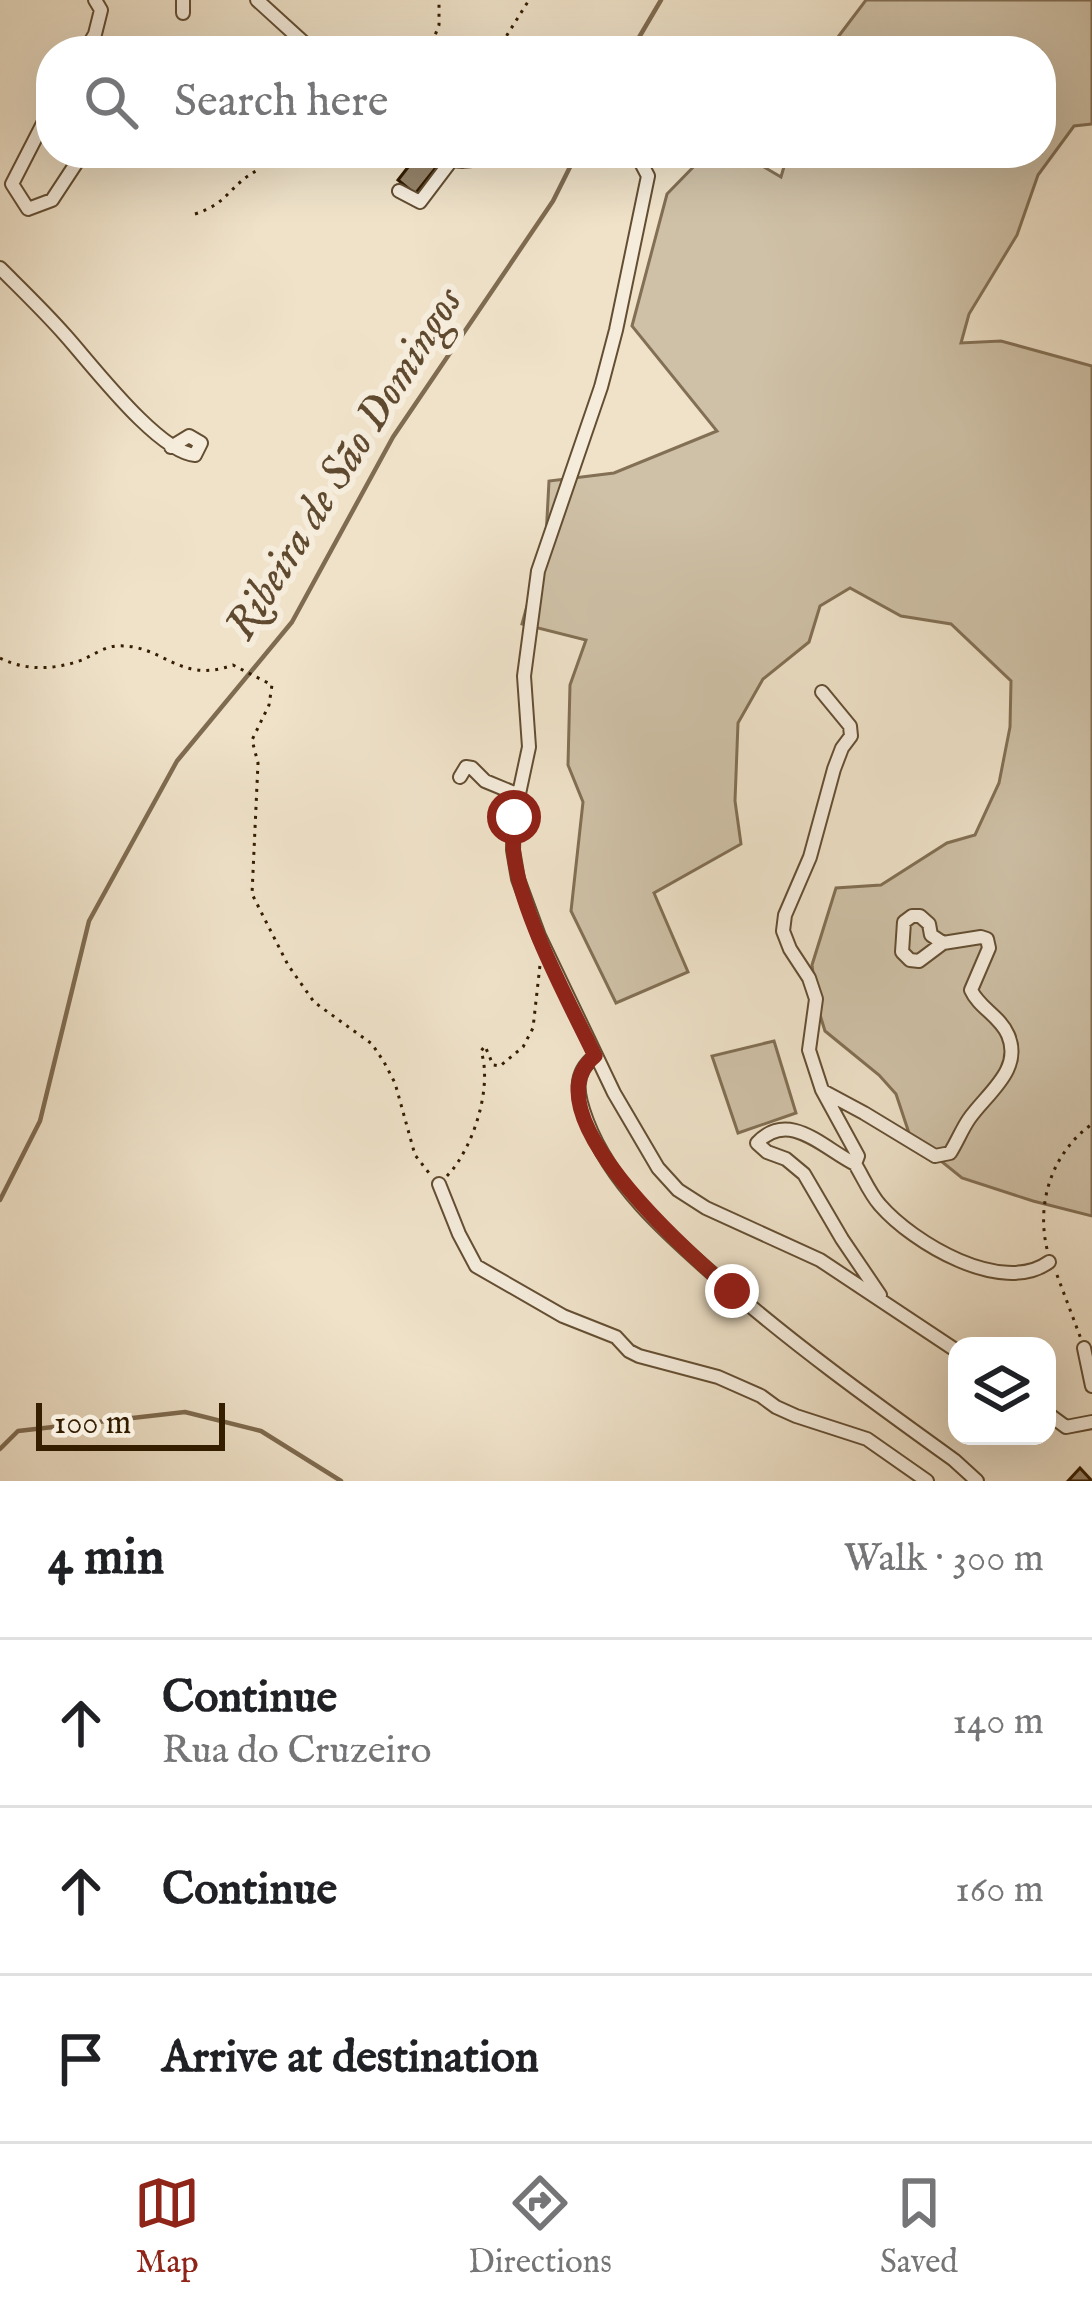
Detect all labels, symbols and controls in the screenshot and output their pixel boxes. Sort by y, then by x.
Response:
search box [36,36,1056,168]
icon: search [78,69,144,135]
text: Search here [174,74,388,131]
water label: Ribeira de São Domingos [213,276,478,652]
route start [487,790,541,844]
route end [705,1264,759,1318]
map controls [948,1337,1056,1445]
button: layers [948,1337,1056,1445]
scale bar [36,1397,225,1450]
text: 100 m [54,1403,131,1445]
text: 4 min [48,1527,164,1592]
text: Walk · 300 m [844,1535,1044,1584]
text: Continue [162,1670,337,1727]
icon: ahead [48,1690,114,1756]
text: 140 m [953,1698,1044,1747]
text: Rua do Cruzeiro [162,1727,431,1776]
icon: ahead [48,1858,114,1924]
text: Continue [162,1862,337,1919]
text: 160 m [955,1866,1044,1915]
icon: arrive [48,2026,114,2092]
text: Arrive at destination [162,2030,539,2087]
tab: Map [134,2170,200,2284]
tab: Directions [468,2170,612,2284]
tab: Saved [880,2170,958,2284]

